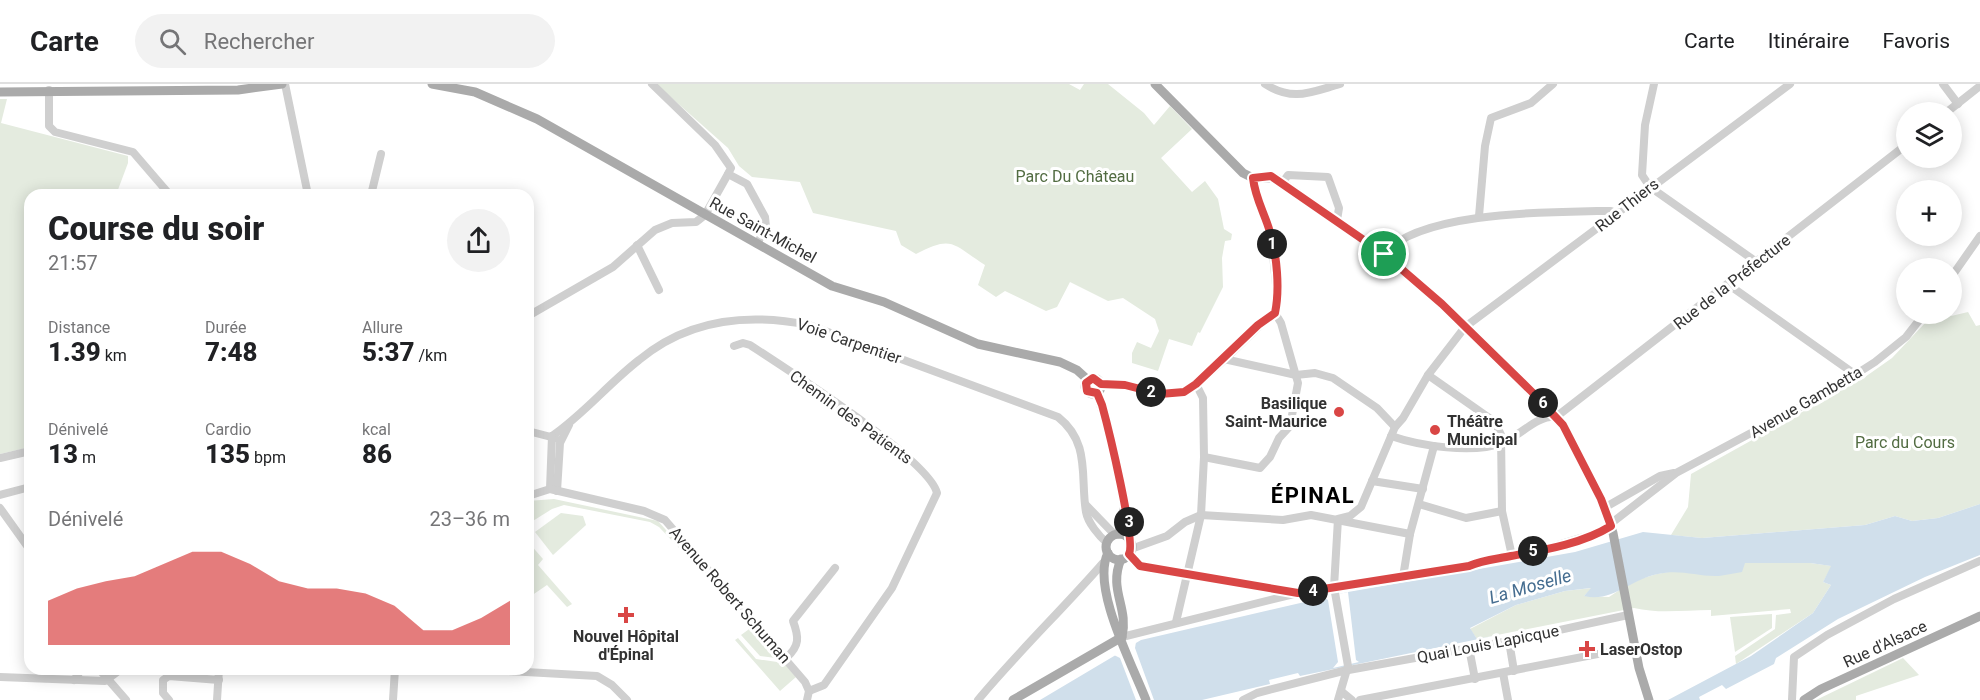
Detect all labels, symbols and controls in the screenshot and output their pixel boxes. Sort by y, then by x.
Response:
search box [135,14,555,68]
text: Carte [30,25,99,58]
icon: search [156,25,189,58]
text: Rechercher [204,29,314,54]
text: Carte [1684,29,1735,53]
text: Itinéraire [1768,29,1849,53]
text: Favoris [1882,29,1950,53]
map controls [1896,102,1962,324]
button: layers [1896,102,1962,168]
park label: Parc Du Château [1016,167,1134,186]
street label: Rue Thiers [1592,174,1662,236]
button: + [1896,180,1962,246]
street label: Rue Saint-Michel [706,193,820,267]
text: Course du soir [48,209,264,248]
button: share [447,209,510,272]
pin [1358,228,1409,279]
pin: 1 [1257,229,1287,259]
street label: Rue de la Préfecture [1670,230,1794,334]
text: 1 [1267,234,1277,253]
icon: arrive [1367,237,1400,270]
text: 21:57 [48,251,98,275]
button: − [1896,258,1962,324]
street label: Voie Carpentier [794,314,904,368]
text: Distance [48,318,110,337]
text: Durée [205,318,247,337]
text: Allure [362,318,403,337]
text: 1.39 [48,337,101,367]
text: 7:48 [205,337,258,367]
text: 5:37 [362,337,415,367]
text: km [101,346,127,365]
text: /km [415,346,447,365]
street label: Avenue Gambetta [1746,362,1866,442]
street label: Chemin des Patients [786,366,916,468]
pin: 2 [1136,377,1166,407]
text: 2 [1146,382,1156,401]
pin: 6 [1528,388,1558,418]
text: 6 [1538,393,1548,412]
place label: Basilique Saint-Maurice [1225,394,1327,431]
marker: Basilique Saint-Maurice [1332,405,1346,419]
place label: Théâtre Municipal [1447,412,1518,449]
text: Dénivelé [48,420,108,439]
text: Cardio [205,420,251,439]
text: kcal [362,420,391,439]
marker: Théâtre Municipal [1428,423,1442,437]
park label: Parc du Cours [1855,433,1955,452]
text: 13 [48,439,78,469]
text: 135 [205,439,250,469]
text: 86 [362,439,392,469]
text: m [78,448,96,467]
text: bpm [250,448,286,467]
district label: ÉPINAL [1271,483,1355,508]
text: Dénivelé [48,507,123,531]
text: 23–36 m [429,507,510,531]
pin: 3 [1114,507,1144,537]
text: 3 [1124,512,1134,531]
street label: Avenue Robert Schuman [665,523,795,667]
pin: 5 [1518,536,1548,566]
text: 5 [1528,541,1538,560]
water label: La Moselle [1486,564,1574,608]
pin: 4 [1298,576,1328,606]
text: 4 [1308,581,1318,600]
marker: Nouvel Hôpital d'Épinal [617,606,635,624]
street label: Rue d'Alsace [1840,616,1930,672]
street label: Quai Louis Lapicque [1415,621,1561,667]
place label: Nouvel Hôpital d'Épinal [573,627,679,664]
marker: LaserOstop [1578,640,1596,658]
place label: LaserOstop [1600,640,1682,659]

